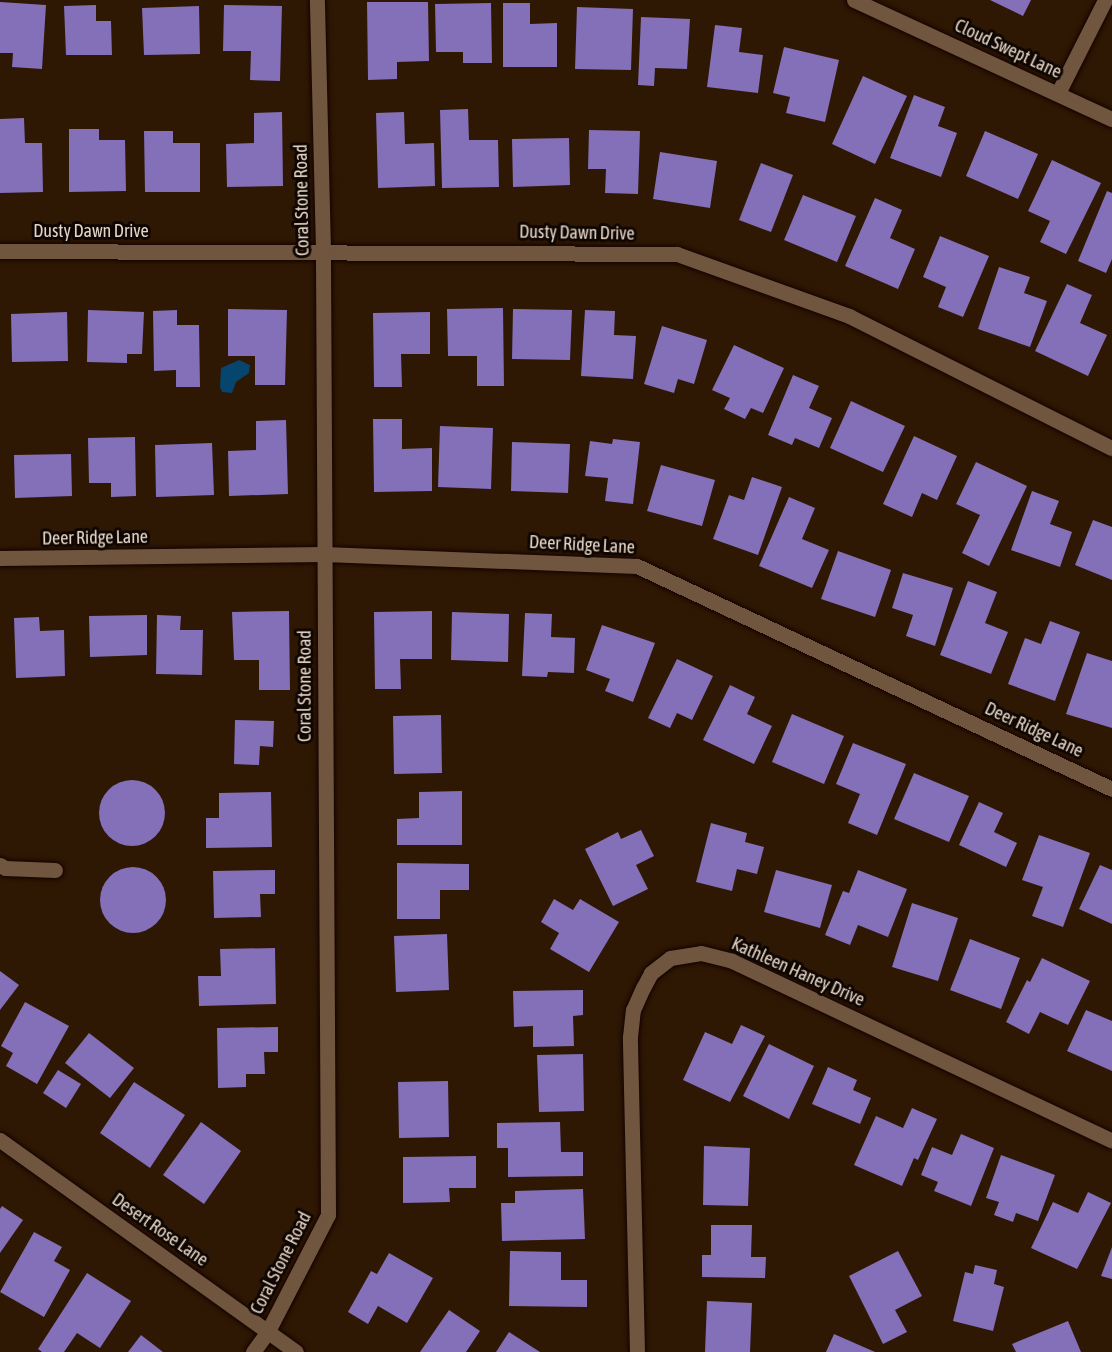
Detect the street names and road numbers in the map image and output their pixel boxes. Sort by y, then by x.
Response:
street label: Cloud Swept Lane [951,15,1065,83]
street label: Coral Stone Road [290,144,314,256]
street label: Dusty Dawn Drive [33,220,149,242]
street label: Dusty Dawn Drive [519,221,635,245]
street label: Deer Ridge Lane [42,526,148,550]
street label: Deer Ridge Lane [528,531,636,559]
street label: Coral Stone Road [294,630,316,742]
street label: Deer Ridge Lane [981,698,1087,762]
street label: Kathleen Haney Drive [728,933,868,1011]
street label: Desert Rose Lane [108,1189,212,1271]
street label: Coral Stone Road [246,1208,316,1318]

